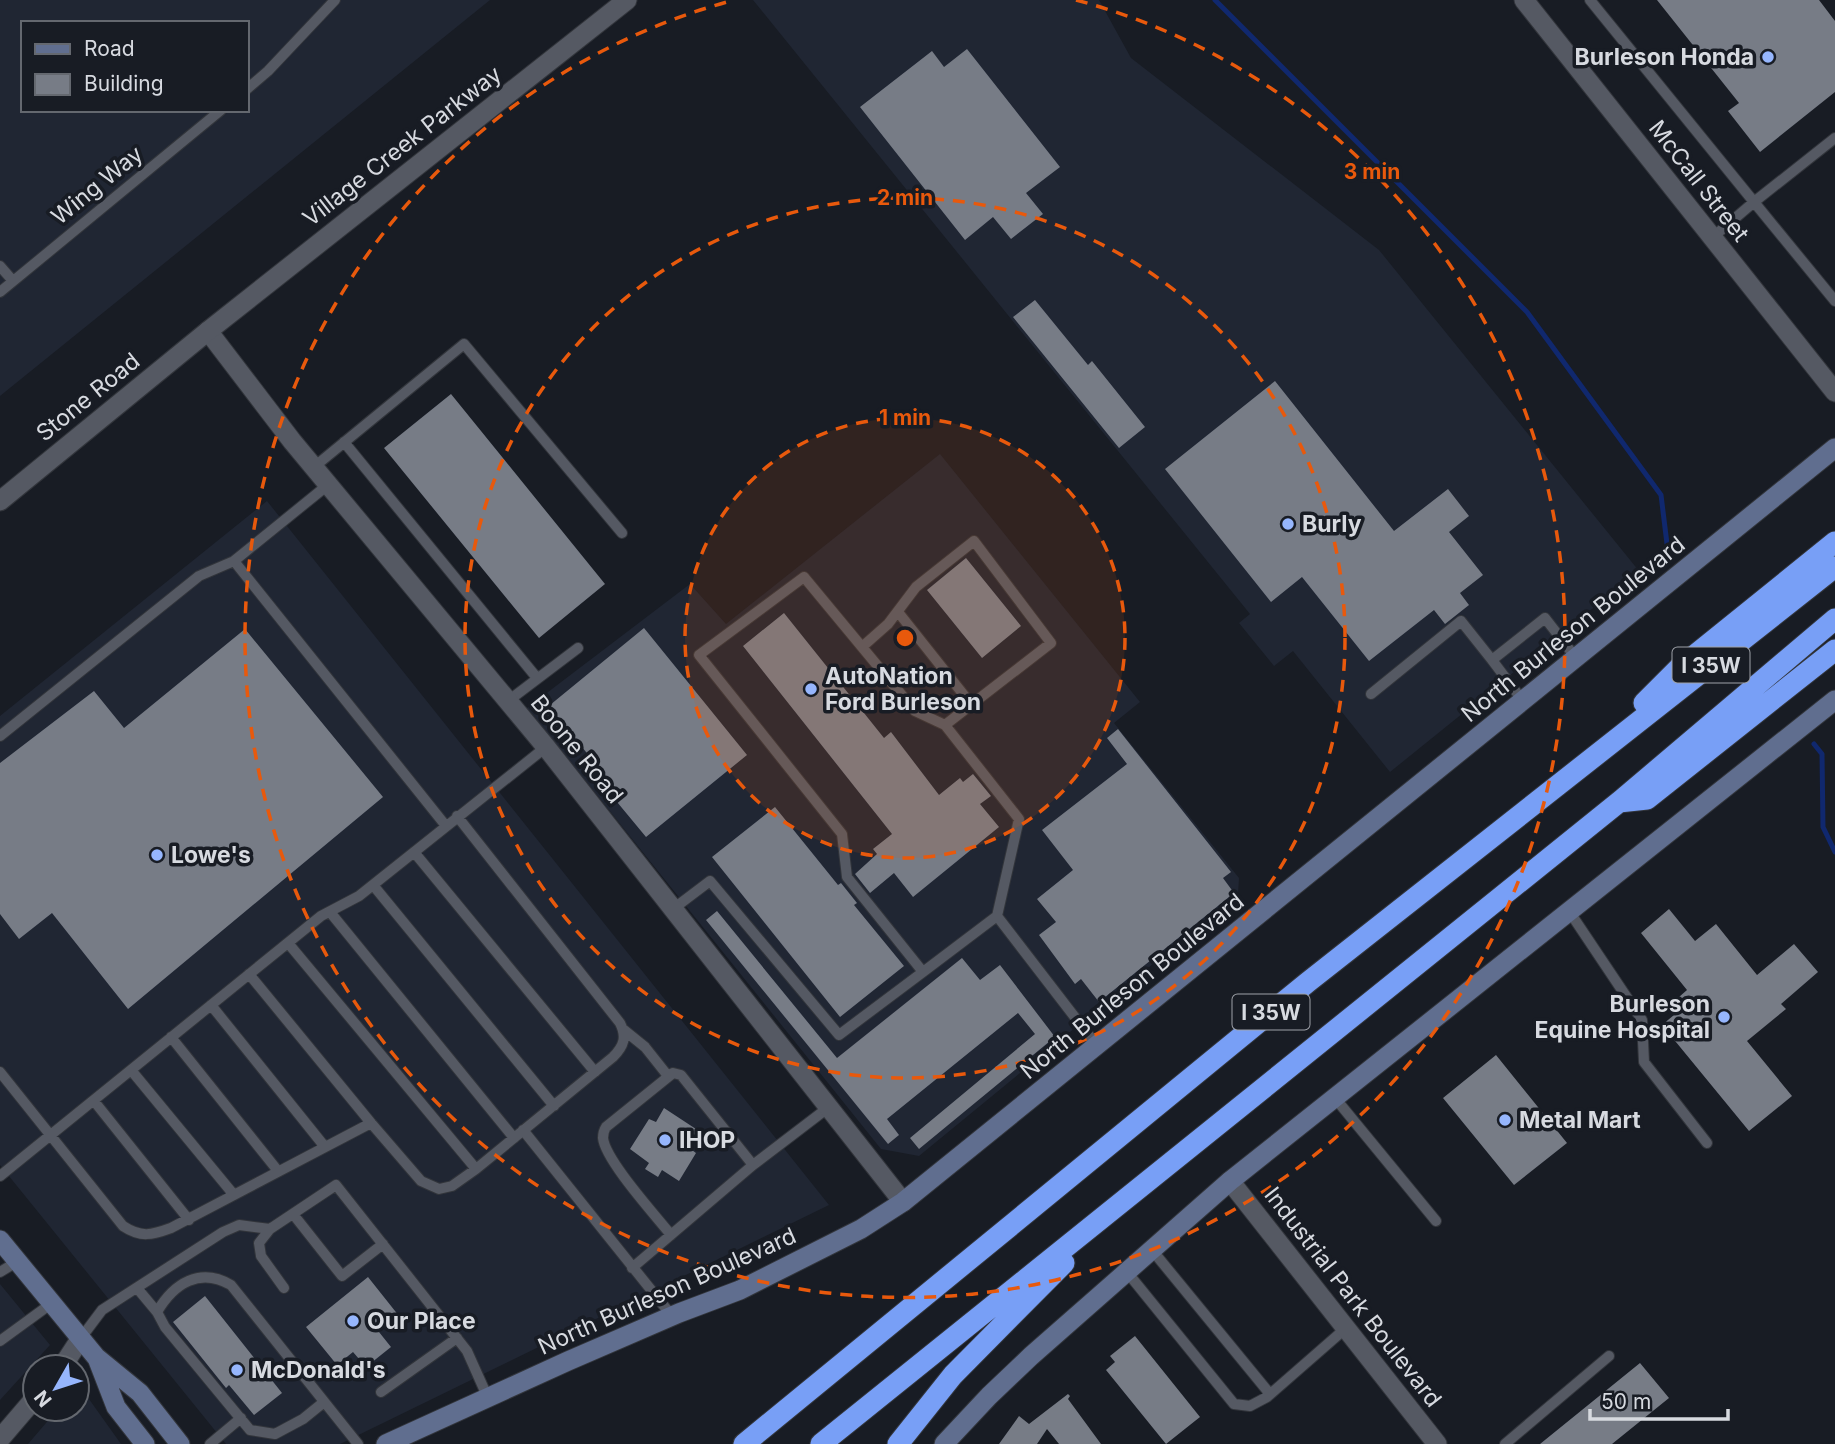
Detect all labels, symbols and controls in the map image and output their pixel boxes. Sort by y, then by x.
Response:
legend [21,21,248,112]
text: Road [84,36,135,61]
place label: Burleson Honda [1575,43,1754,71]
marker: Burleson Honda [1760,49,1776,65]
street label: Village Creek Parkway [297,60,507,232]
text: Building [84,71,164,96]
street label: McCall Street [1643,115,1755,248]
street label: Wing Way [46,140,148,230]
text: 3 min [1344,159,1400,184]
text: 2 min [877,185,933,210]
street label: Stone Road [31,347,145,447]
text: 1 min [879,405,931,430]
place label: Burly [1302,510,1362,538]
marker: Burly [1280,516,1296,532]
street label: North Burleson Boulevard [1456,530,1690,728]
centre of rings [893,626,917,650]
road number: I 35W [1672,648,1750,682]
place label: AutoNation Ford Burleson [825,662,981,716]
marker: AutoNation Ford Burleson [803,681,819,697]
street label: Boone Road [525,689,629,809]
place label: Lowe's [171,841,251,869]
marker: Lowe's [149,847,165,863]
street label: North Burleson Boulevard [1015,887,1249,1085]
place label: Burleson Equine Hospital [1534,990,1710,1044]
road number: I 35W [1232,995,1310,1030]
marker: Burleson Equine Hospital [1716,1009,1732,1025]
place label: Metal Mart [1519,1106,1641,1134]
marker: Metal Mart [1497,1112,1513,1128]
place label: IHOP [679,1126,735,1154]
marker: IHOP [657,1132,673,1148]
street label: Industrial Park Boulevard [1258,1181,1448,1413]
street label: North Burleson Boulevard [534,1221,800,1361]
place label: Our Place [367,1307,476,1335]
marker: Our Place [345,1313,361,1329]
north arrow [21,1353,91,1423]
place label: McDonald's [251,1356,386,1384]
marker: McDonald's [229,1362,245,1378]
scale bar [1590,1378,1728,1422]
text: N [30,1386,57,1411]
text: 50 m [1601,1389,1651,1414]

